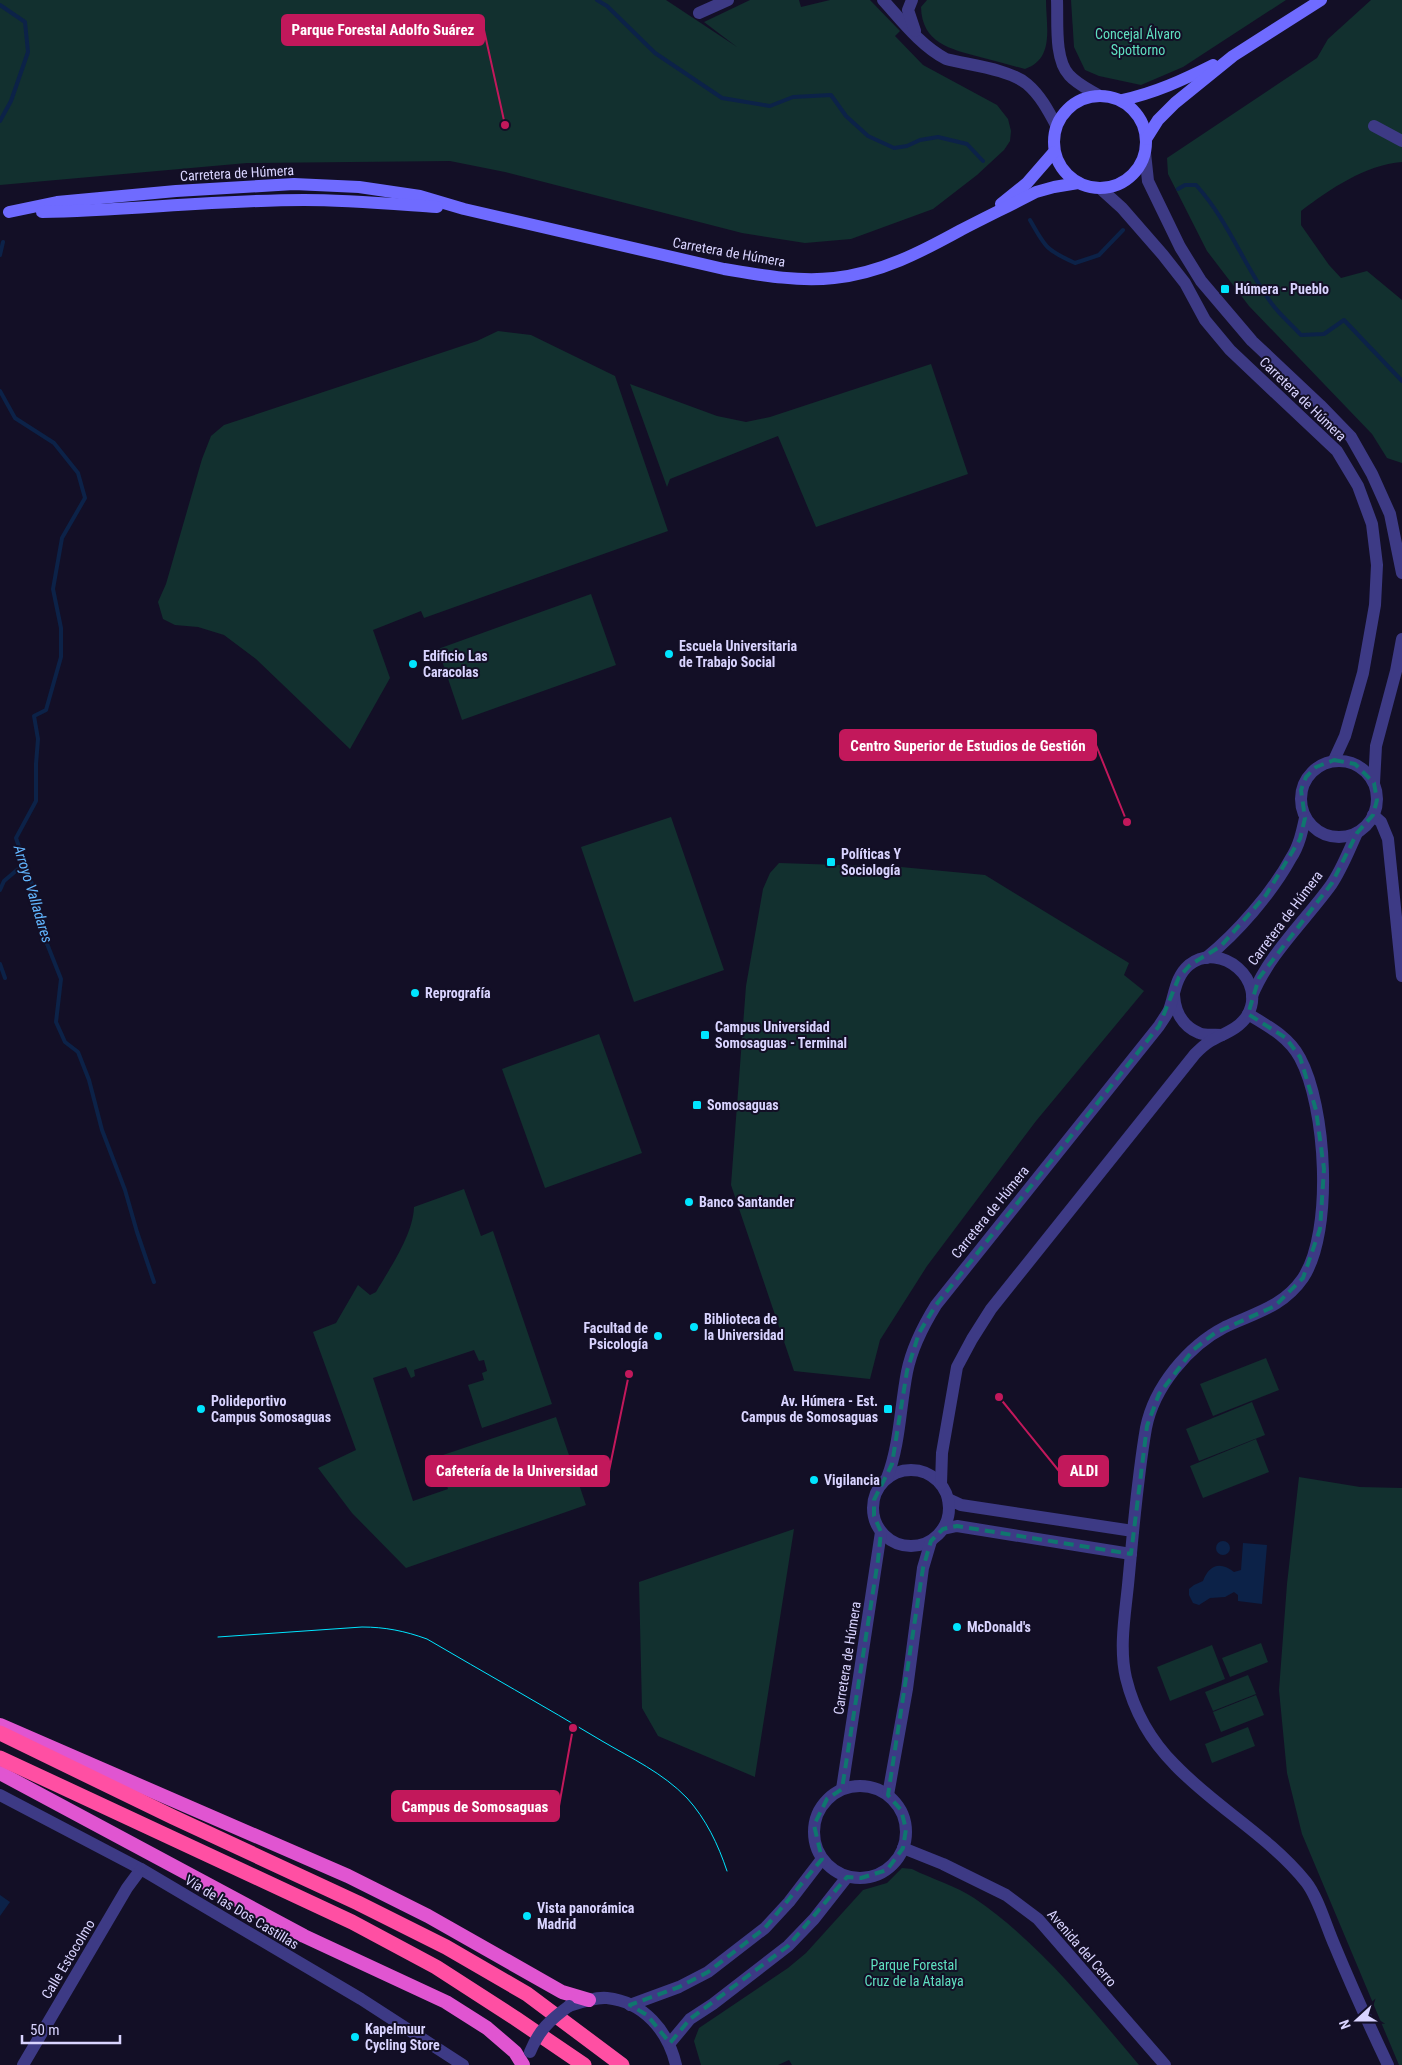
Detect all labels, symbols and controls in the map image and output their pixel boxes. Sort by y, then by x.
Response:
callout: Parque Forestal Adolfo Suárez [282,15,484,45]
text: Parque Forestal Adolfo Suárez [292,21,475,39]
park label: Concejal Álvaro Spottorno [1095,25,1181,58]
street label: Carretera de Húmera [180,162,294,184]
street label: Carretera de Húmera [671,234,787,270]
place label: Húmera - Pueblo [1235,281,1329,297]
marker: Húmera - Pueblo [1219,283,1231,295]
street label: Carretera de Húmera [1256,354,1350,444]
place label: Escuela Universitaria de Trabajo Social [679,638,797,670]
place label: Edificio Las Caracolas [423,648,488,680]
marker: Escuela Universitaria de Trabajo Social [663,648,675,660]
marker: Edificio Las Caracolas [407,658,419,670]
callout: Centro Superior de Estudios de Gestión [840,730,1096,760]
text: Centro Superior de Estudios de Gestión [850,737,1086,755]
water label: Arroyo Valladares [9,842,57,945]
place label: Políticas Y Sociología [841,846,901,878]
marker: Políticas Y Sociología [825,856,837,868]
street label: Carretera de Húmera [1244,868,1326,968]
place label: Reprografía [425,985,491,1001]
marker: Reprografía [409,987,421,999]
place label: Campus Universidad Somosaguas - Terminal [715,1019,847,1051]
marker: Campus Universidad Somosaguas - Terminal [699,1029,711,1041]
place label: Somosaguas [707,1097,779,1113]
marker: Somosaguas [691,1099,703,1111]
street label: Carretera de Húmera [948,1163,1032,1261]
place label: Banco Santander [699,1194,794,1210]
marker: Banco Santander [683,1196,695,1208]
place label: Biblioteca de la Universidad [704,1311,784,1343]
place label: Facultad de Psicología [583,1320,648,1352]
marker: Biblioteca de la Universidad [688,1321,700,1333]
marker: Facultad de Psicología [652,1330,664,1342]
place label: Polideportivo Campus Somosaguas [211,1393,331,1425]
place label: Av. Húmera - Est. Campus de Somosaguas [741,1393,878,1425]
marker: Polideportivo Campus Somosaguas [195,1403,207,1415]
marker: Av. Húmera - Est. Campus de Somosaguas [882,1403,894,1415]
callout: Cafetería de la Universidad [426,1456,609,1486]
callout: ALDI [1059,1456,1108,1486]
text: Cafetería de la Universidad [436,1462,598,1480]
text: ALDI [1070,1462,1098,1480]
place label: Vigilancia [824,1472,880,1488]
marker: Vigilancia [808,1474,820,1486]
street label: Carretera de Húmera [830,1600,864,1716]
place label: McDonald's [967,1619,1031,1635]
marker: McDonald's [951,1621,963,1633]
callout: Campus de Somosaguas [392,1791,559,1821]
text: Campus de Somosaguas [402,1798,549,1816]
street label: Vía de las Dos Castillas [182,1872,302,1952]
place label: Vista panorámica Madrid [537,1900,635,1932]
street label: Avenida del Cerro [1044,1906,1120,1990]
marker: Vista panorámica Madrid [521,1910,533,1922]
street label: Calle Estocolmo [38,1917,98,2001]
park label: Parque Forestal Cruz de la Atalaya [864,1957,964,1989]
north arrow [1332,1995,1382,2045]
scale bar [22,2012,120,2044]
text: N [1336,2018,1354,2032]
text: 50 m [30,2021,60,2039]
place label: Kapelmuur Cycling Store [365,2021,440,2053]
marker: Kapelmuur Cycling Store [349,2031,361,2043]

